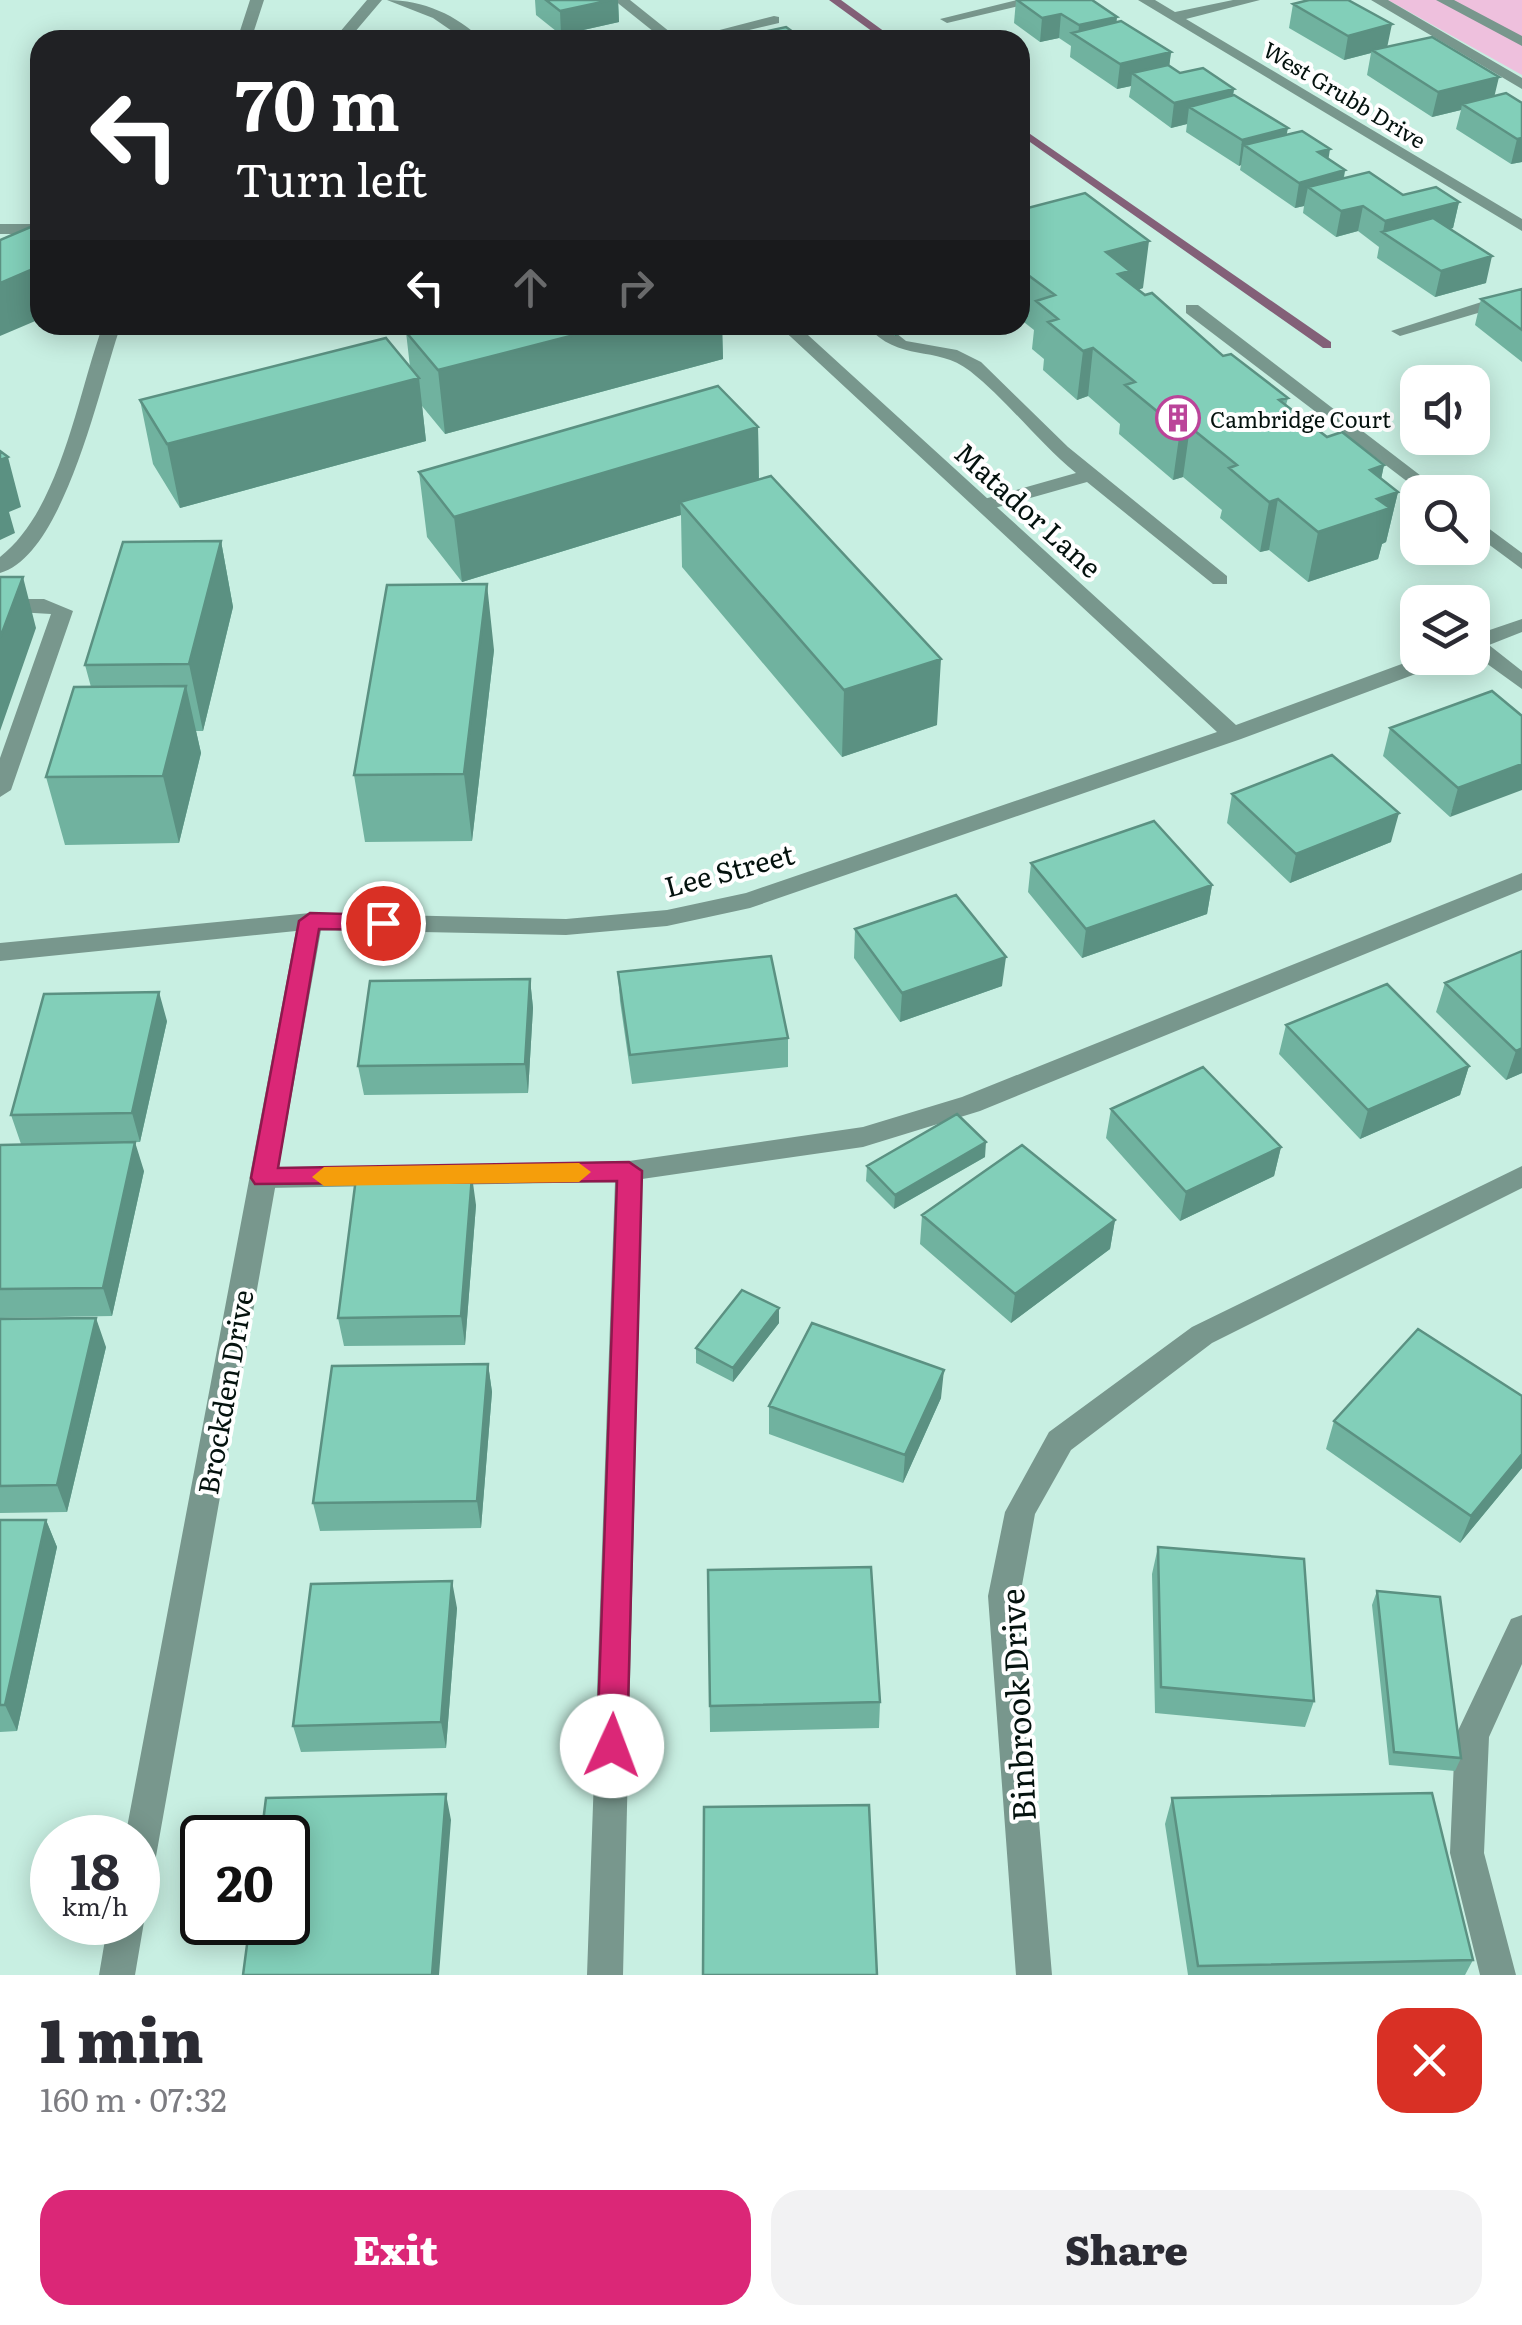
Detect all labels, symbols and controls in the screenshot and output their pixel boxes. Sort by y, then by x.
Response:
street label: West Grubb Drive [1257,32,1433,156]
text: 70 m [235,49,400,153]
icon: left [70,70,200,200]
text: Turn left [235,144,427,211]
icon: left [398,260,453,315]
icon: ahead [503,260,558,315]
icon: right [608,260,663,315]
map controls [1400,365,1490,675]
button: sound [1400,365,1490,455]
building icon: Cambridge Court [1155,395,1201,441]
place label: Cambridge Court [1210,402,1391,435]
street label: Matador Lane [946,431,1112,587]
button: search [1400,475,1490,565]
button: layers [1400,585,1490,675]
street label: Lee Street [660,831,799,906]
pin [341,881,426,966]
icon: arrive [356,896,411,951]
street label: Brockden Drive [185,1286,263,1498]
street label: Binbrook Drive [986,1587,1046,1823]
position arrow [560,1694,664,1798]
speed limit sign: 20 [180,1815,310,1945]
text: 18 [70,1831,120,1905]
text: km/h [62,1887,128,1924]
text: 1 min [40,1992,204,2081]
button: close [1377,2008,1482,2113]
text: 160 m · 07:32 [40,2074,227,2122]
button: Exit [40,2190,751,2305]
button: Share [771,2190,1482,2305]

